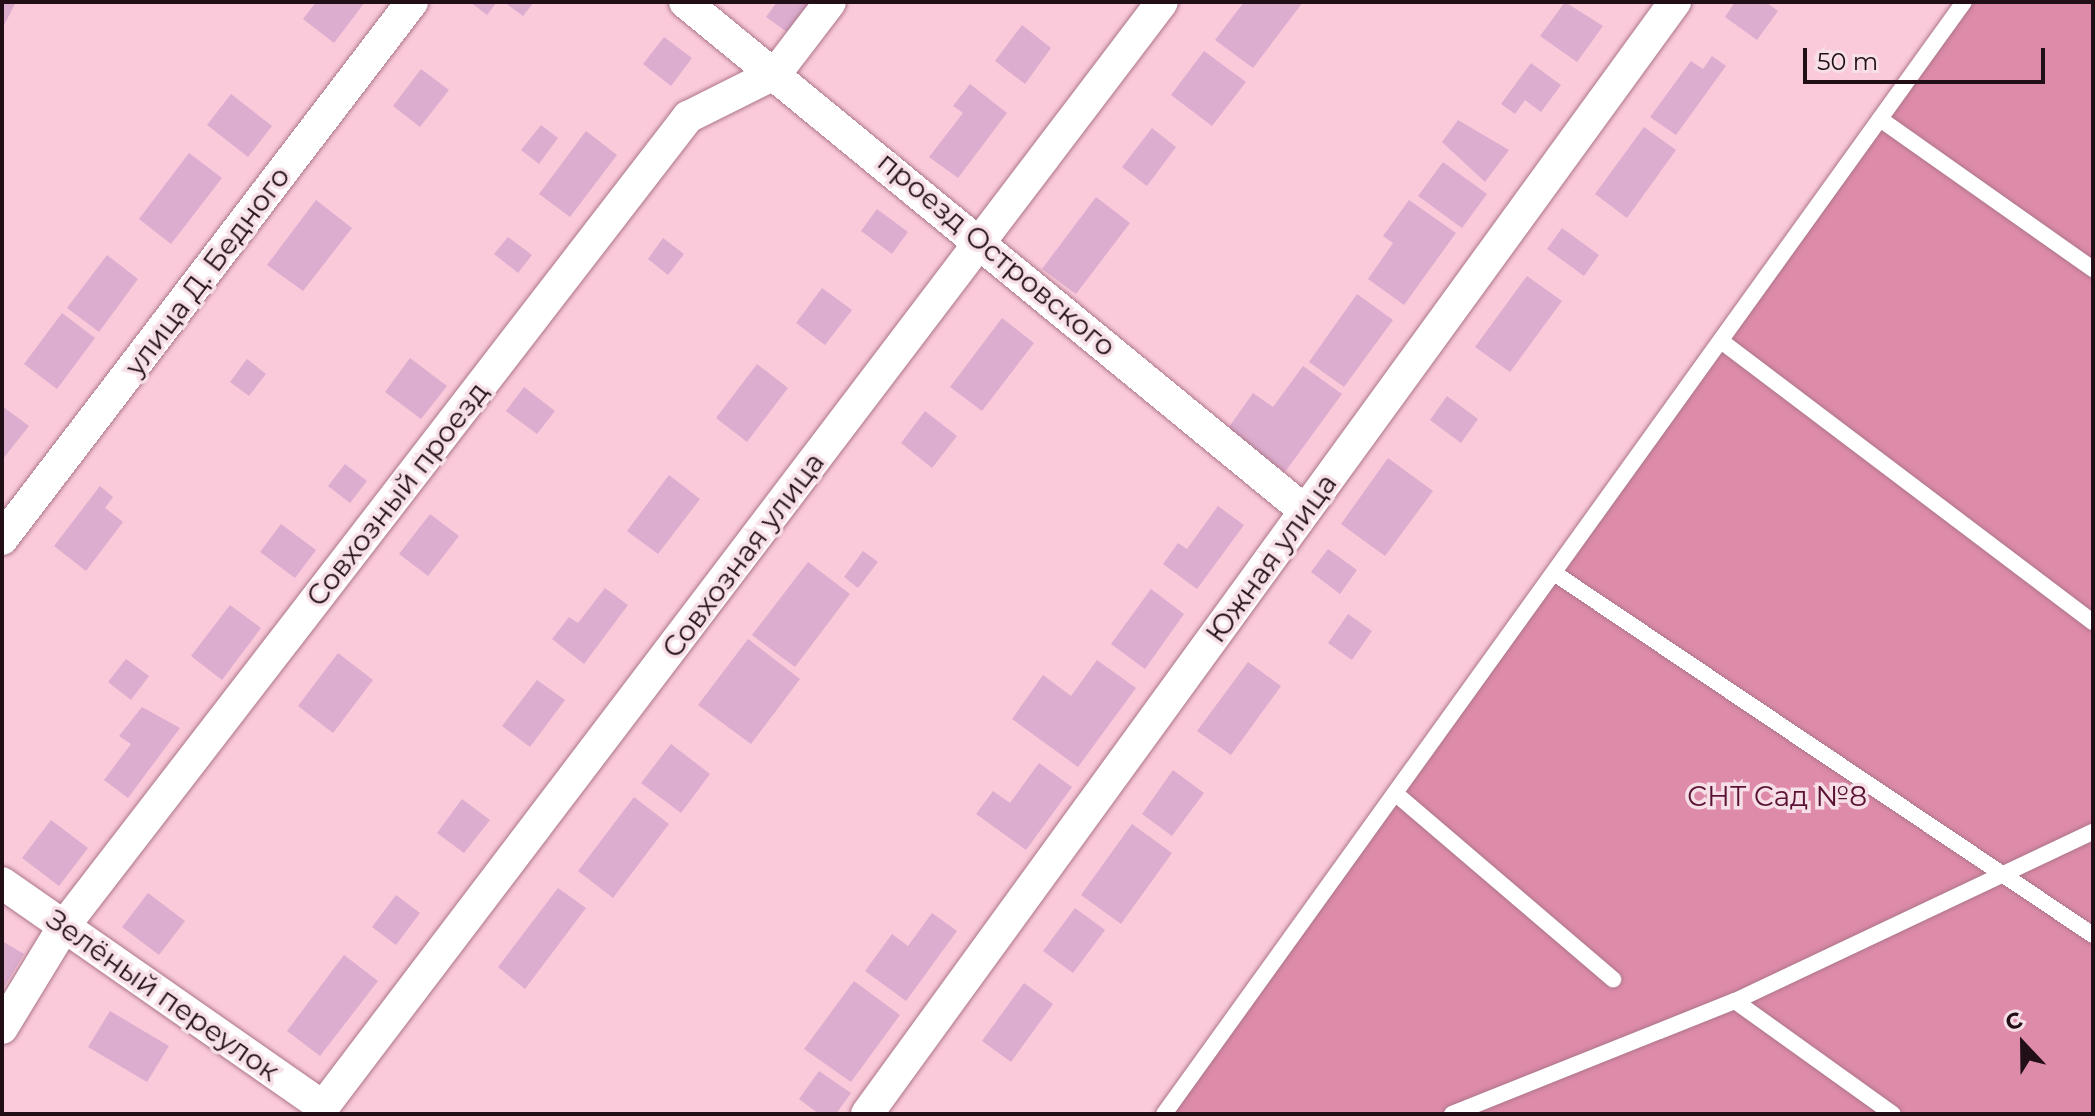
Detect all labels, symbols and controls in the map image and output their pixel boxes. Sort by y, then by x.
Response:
scale bar [1807,32,2049,82]
text: 50 m [1817,47,1878,76]
street label: проезд Островского [871,145,1123,363]
street label: улица Д. Бедного [117,160,297,382]
street label: Совхозный проезд [299,375,495,613]
street label: Совхозная улица [655,446,831,664]
street label: Южная улица [1199,467,1343,649]
park label: СНТ Сад №8 [1687,779,1867,813]
street label: Зелёный переулок [40,902,286,1088]
north arrow [1983,1004,2063,1084]
text: С [2001,1006,2026,1037]

